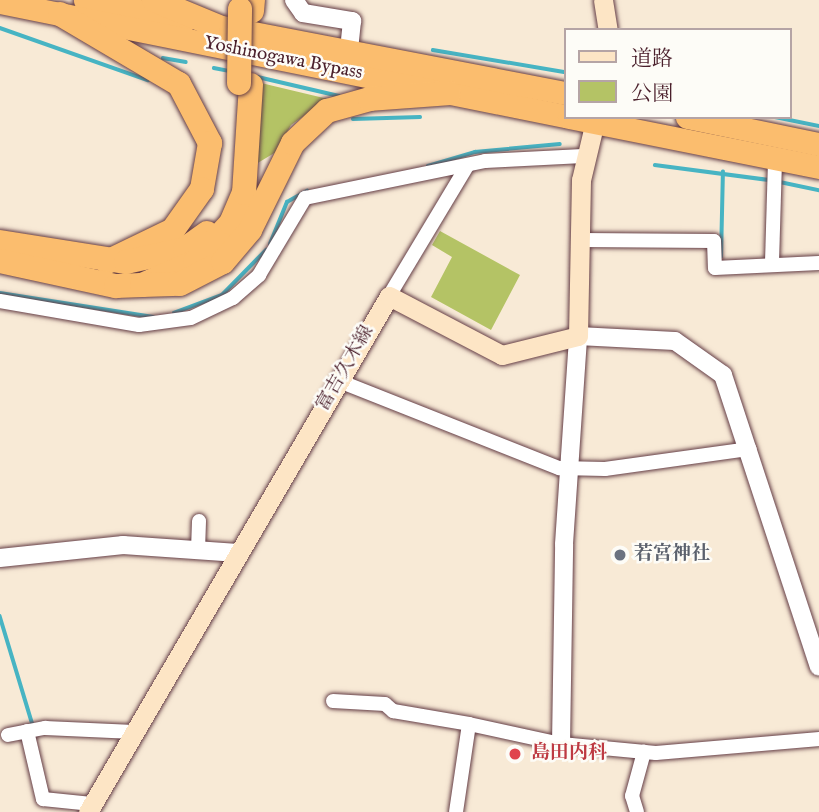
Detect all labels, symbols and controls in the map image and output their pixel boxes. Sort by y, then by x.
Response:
legend [564,28,791,119]
street label: Yoshinogawa Bypass [202,32,364,86]
text: 道路 [631,46,673,73]
text: 公園 [631,81,673,108]
street label: 富吉久木線 [312,322,380,416]
place label: 若宮神社 [634,544,710,566]
marker: 若宮神社 [612,547,628,563]
place label: 島田内科 [531,743,607,765]
marker: 島田内科 [505,744,525,764]

